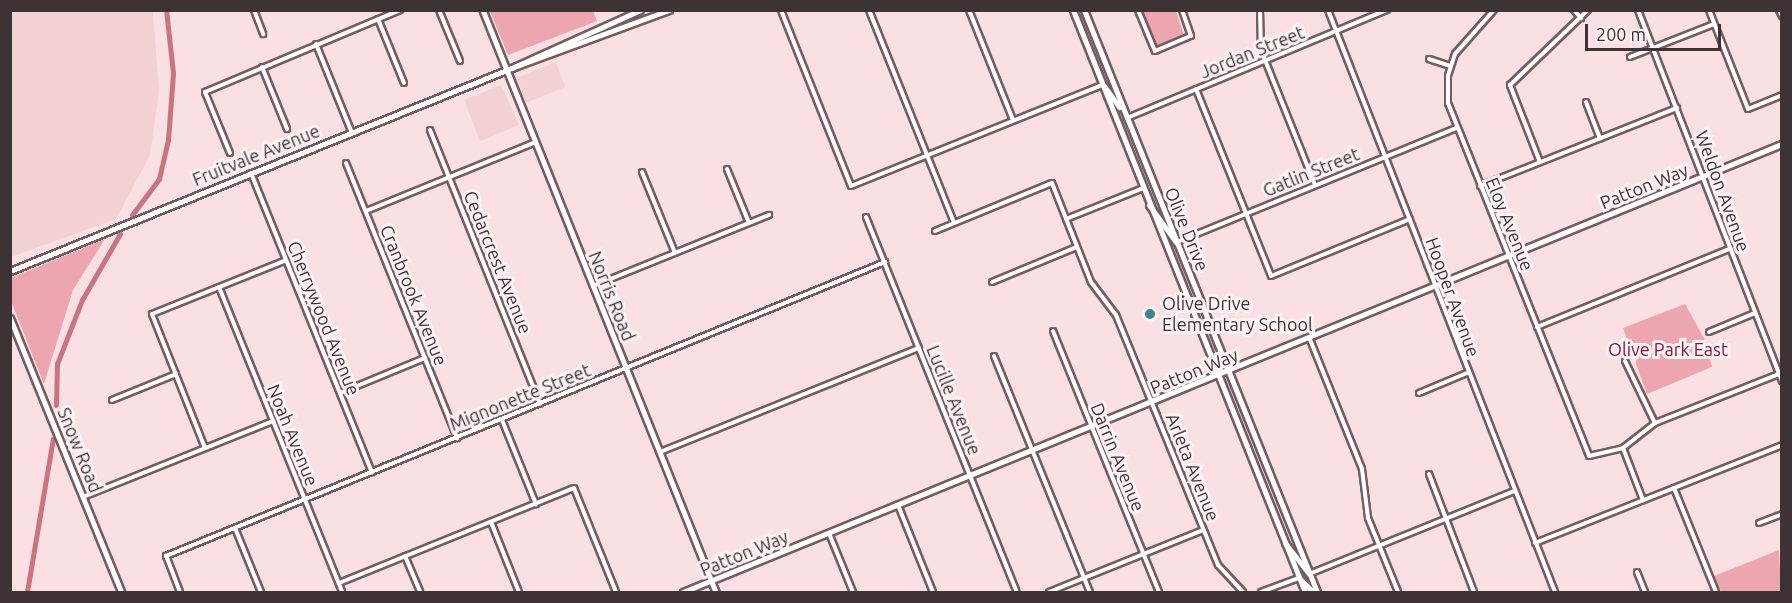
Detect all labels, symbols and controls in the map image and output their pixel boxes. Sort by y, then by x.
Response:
scale bar [1588,12,1724,50]
street label: Jordan Street [1197,21,1307,83]
text: 200 m [1596,24,1646,44]
street label: Fruitvale Avenue [189,120,323,190]
street label: Weldon Avenue [1691,128,1755,254]
street label: Gatlin Street [1260,143,1362,201]
street label: Patton Way [1597,159,1691,213]
street label: Eloy Avenue [1481,174,1539,274]
street label: Olive Drive [1160,184,1214,274]
street label: Cedarcrest Avenue [459,187,537,337]
street label: Cranbrook Avenue [376,222,452,368]
street label: Hooper Avenue [1421,234,1485,360]
street label: Cherrywood Avenue [283,238,365,398]
street label: Norris Road [584,248,640,344]
place label: Olive Drive Elementary School [1162,293,1313,336]
marker: Olive Drive Elementary School [1143,307,1157,321]
park label: Olive Park East [1608,338,1728,360]
street label: Lucille Avenue [922,342,986,458]
street label: Patton Way [1147,344,1241,398]
street label: Mignonette Street [447,359,593,435]
street label: Noah Avenue [263,381,323,489]
street label: Darrin Avenue [1086,400,1150,514]
street label: Snow Road [53,404,107,496]
street label: Arleta Avenue [1162,410,1224,524]
street label: Patton Way [697,526,791,580]

